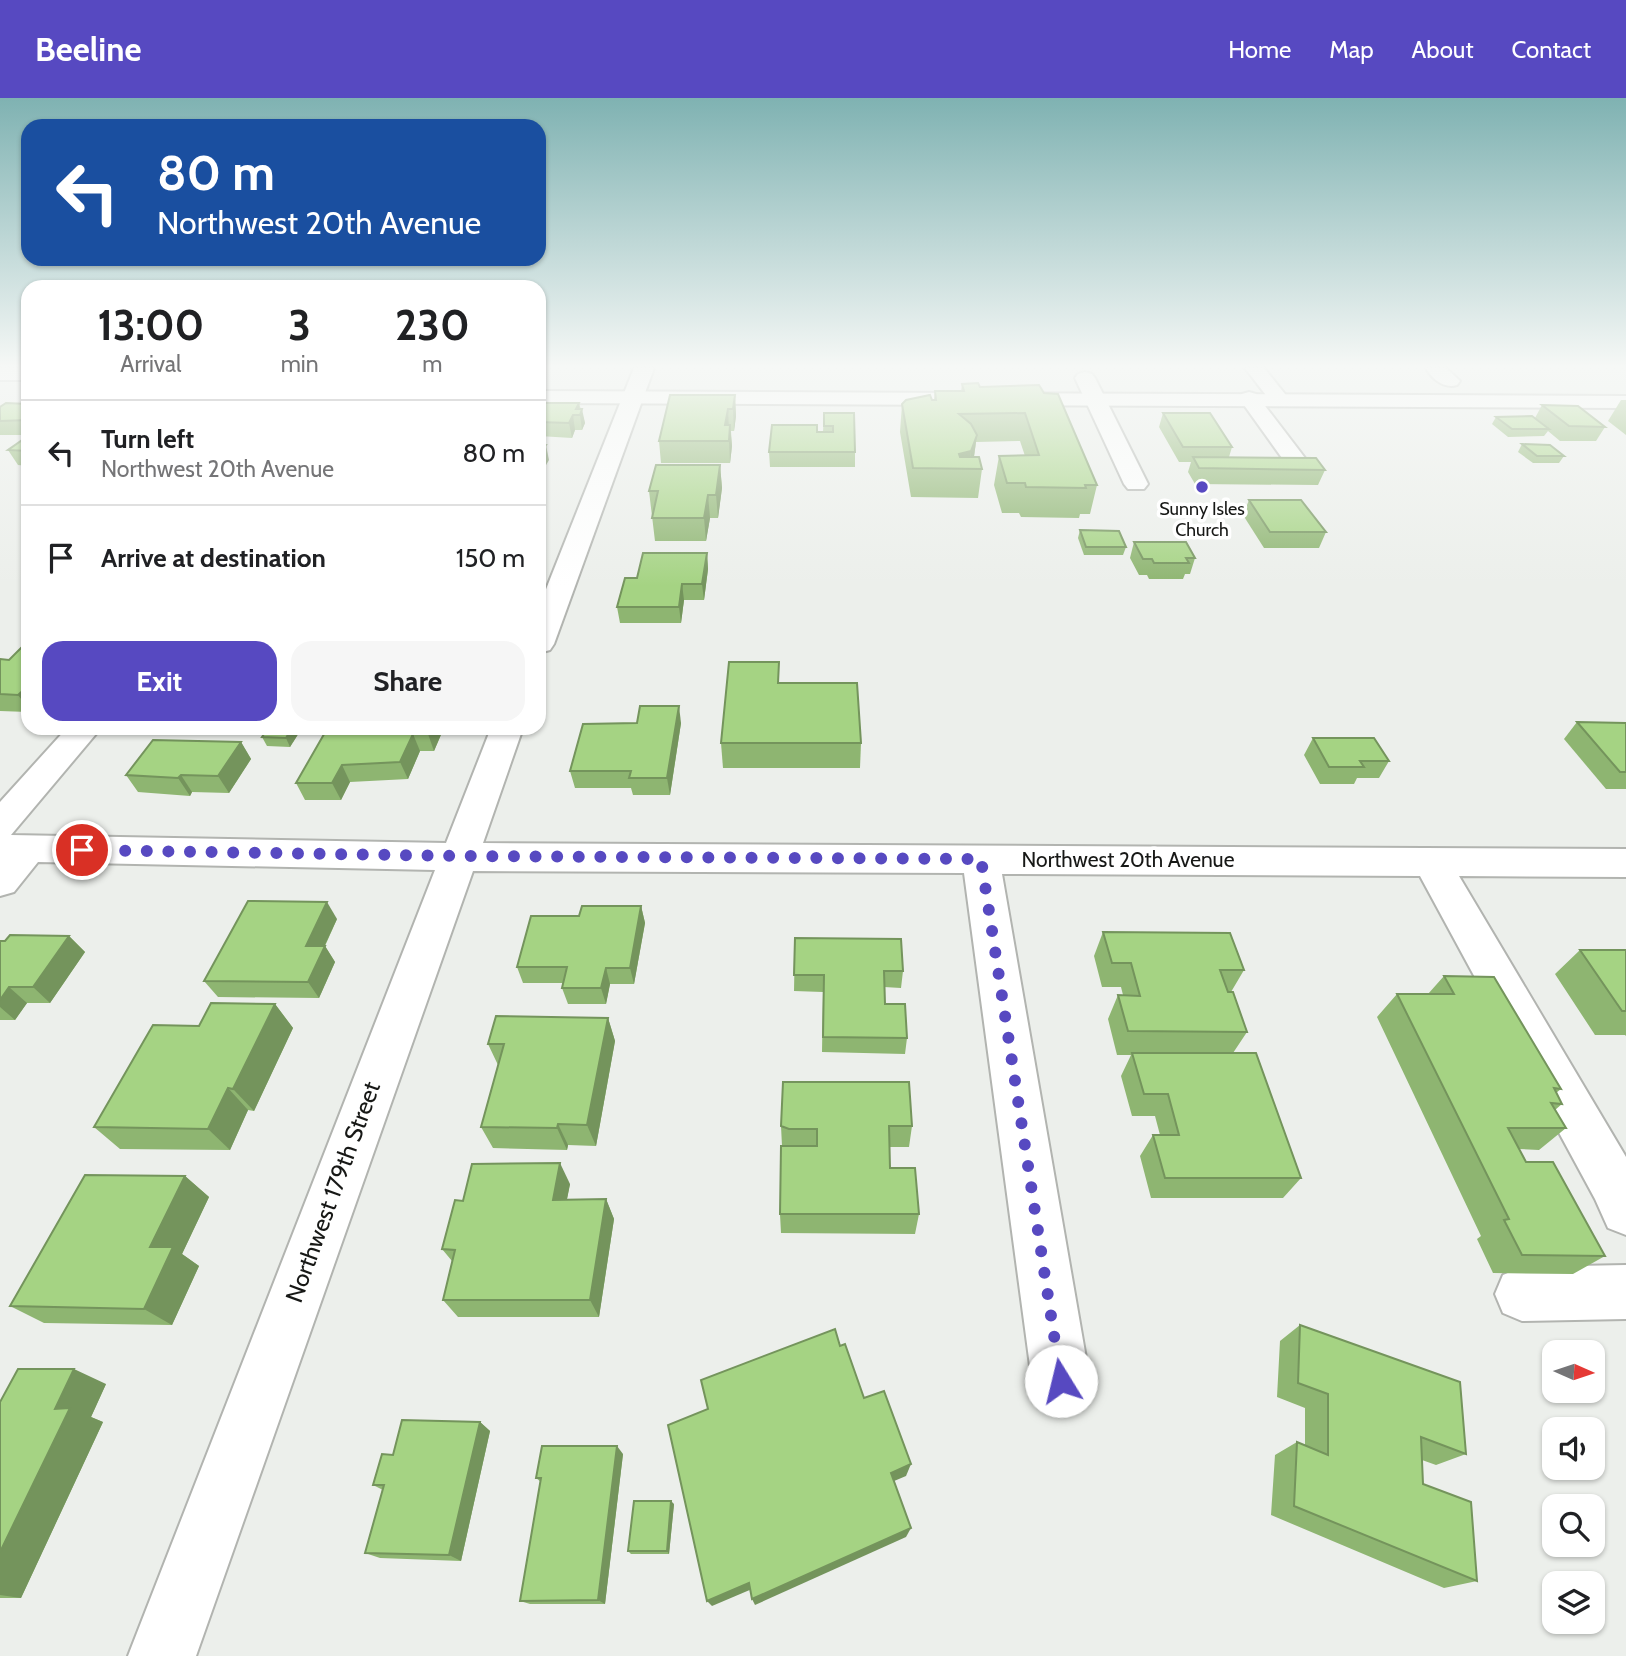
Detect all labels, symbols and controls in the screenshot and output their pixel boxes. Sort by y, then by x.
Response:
text: Beeline [35,29,141,69]
text: Home [1228,35,1291,64]
text: Map [1329,35,1374,64]
text: About [1412,35,1474,64]
text: Contact [1512,35,1591,64]
text: 80 m [157,143,275,202]
icon: left [42,147,133,238]
text: Northwest 20th Avenue [157,203,481,242]
text: 13:00 [97,299,204,351]
text: 3 [288,299,311,351]
text: 230 [395,299,470,351]
text: Arrival [120,350,181,378]
text: min [281,350,319,378]
text: m [422,350,442,378]
text: Turn left [101,423,194,455]
icon: left [42,434,80,472]
text: 80 m [462,437,525,469]
text: Northwest 20th Avenue [101,455,334,483]
marker: Sunny Isles Church [1194,479,1210,495]
place label: Sunny Isles Church [1159,498,1245,541]
icon: arrive [42,539,80,577]
text: Arrive at destination [101,542,326,574]
text: 150 m [456,542,525,574]
button: Exit [42,641,277,721]
button: Share [291,641,525,721]
pin [52,820,112,880]
icon: arrive [63,831,101,869]
street label: Northwest 20th Avenue [1022,847,1235,872]
street label: Northwest 179th Street [279,1077,386,1306]
north arrow [1542,1340,1605,1404]
map controls [1542,1340,1605,1634]
position arrow [1024,1344,1098,1418]
button: sound [1542,1417,1605,1480]
button: search [1542,1494,1605,1557]
button: layers [1542,1571,1605,1634]

